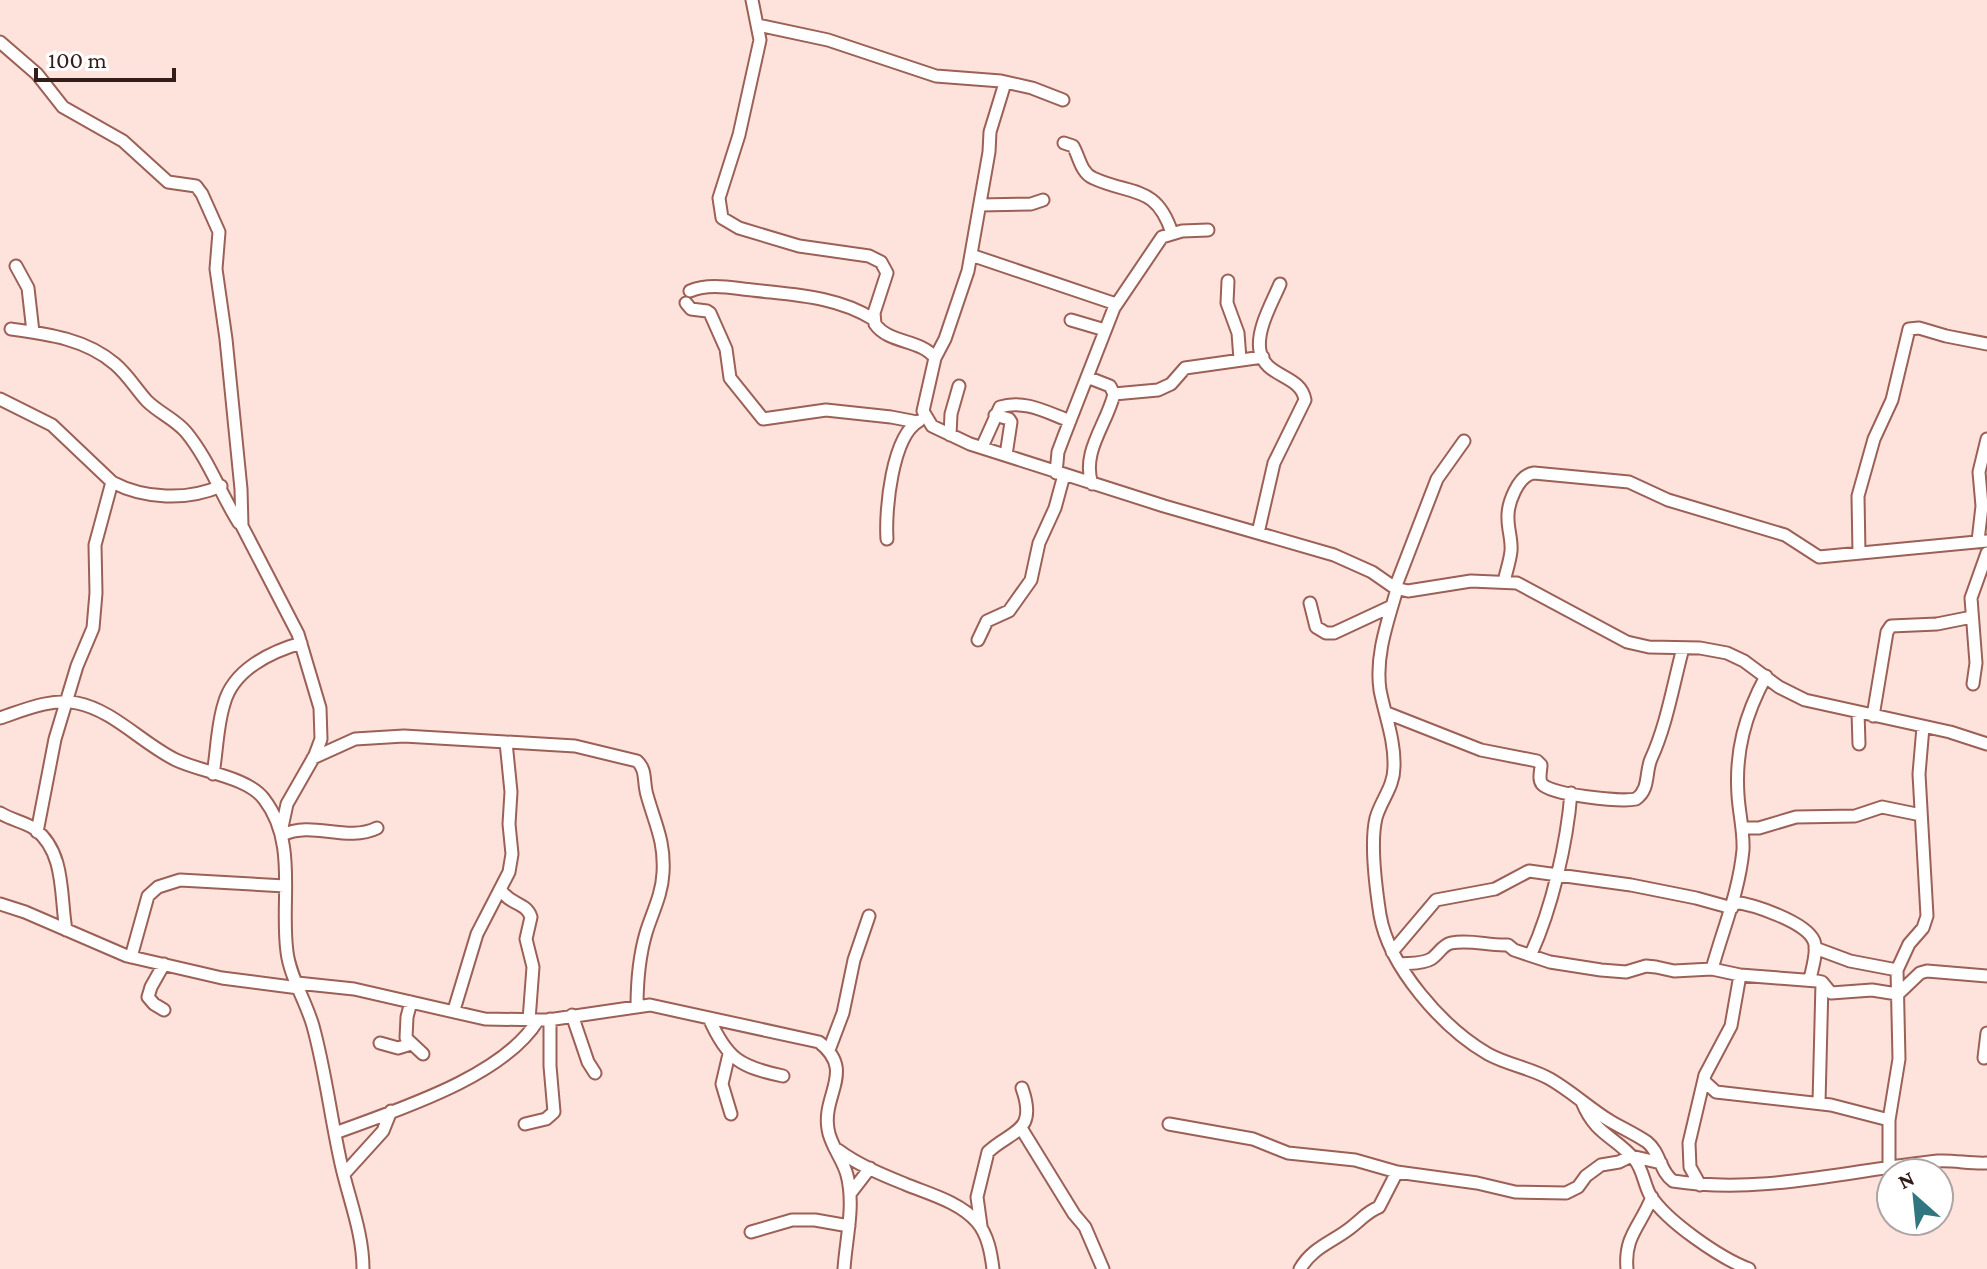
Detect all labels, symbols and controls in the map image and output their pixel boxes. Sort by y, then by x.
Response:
scale bar [36,32,174,82]
text: 100 m [48,46,107,73]
north arrow [1875,1157,1955,1237]
text: N [1894,1165,1919,1194]

